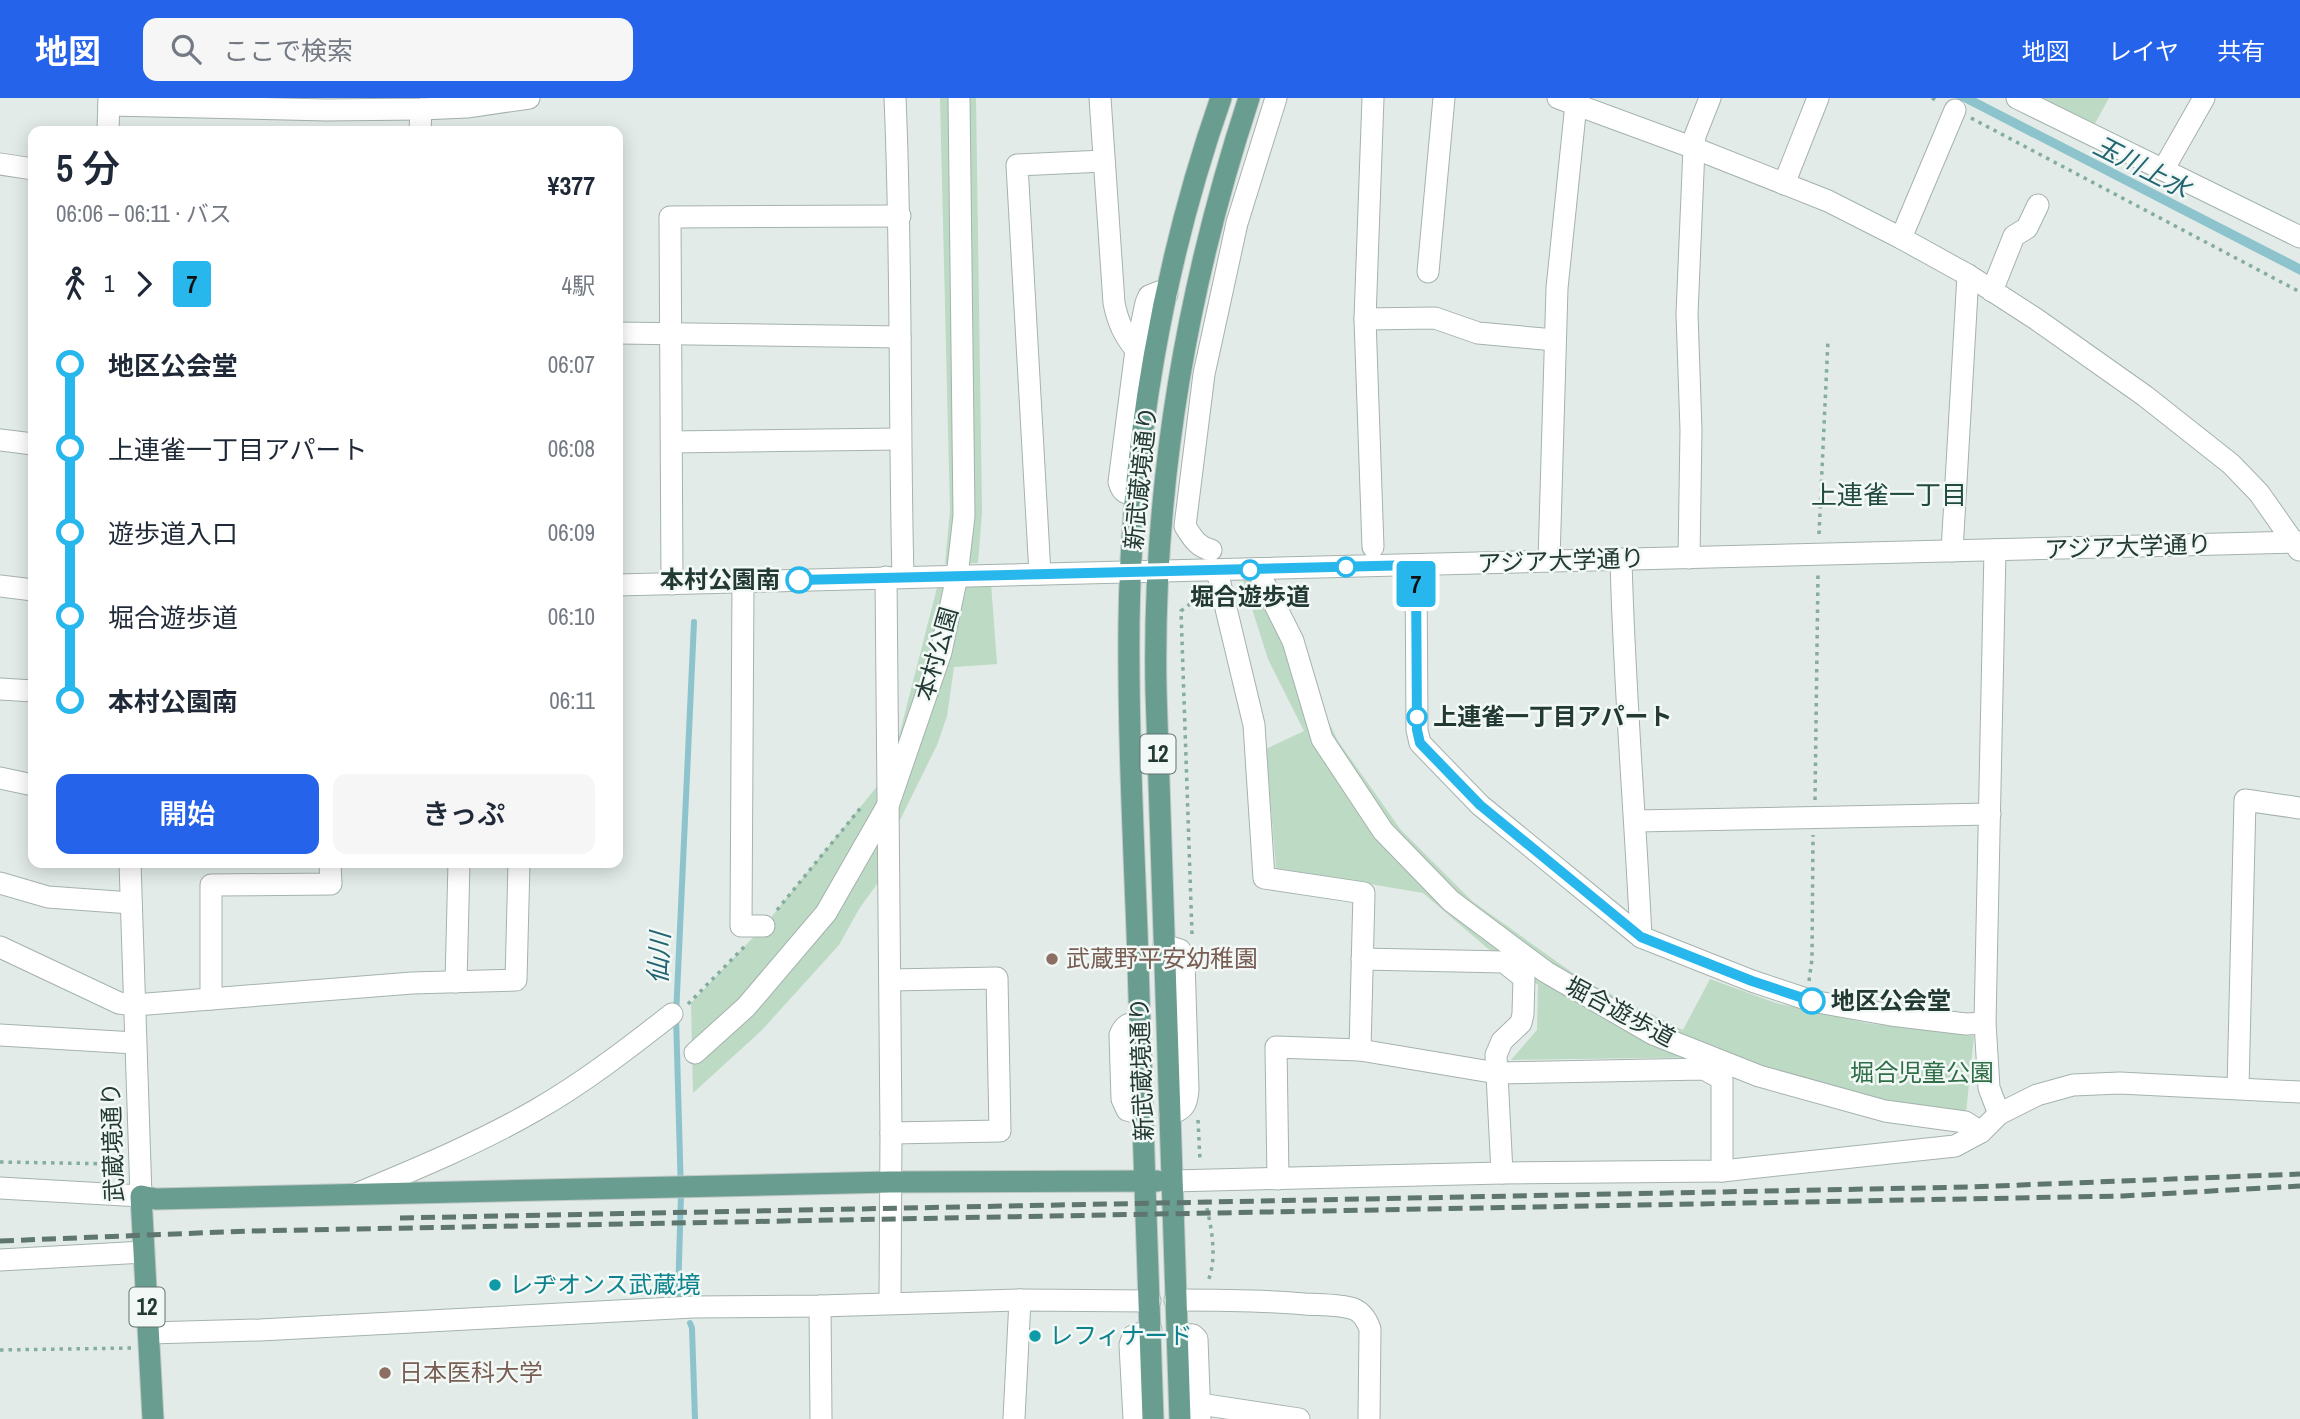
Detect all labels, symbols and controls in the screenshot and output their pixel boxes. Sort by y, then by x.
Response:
search box [143,18,633,81]
text: 地図 [35,29,101,73]
icon: search [167,30,205,68]
text: ここで検索 [223,33,353,68]
text: 地図 [2022,35,2070,67]
text: レイヤ [2108,35,2179,67]
text: 共有 [2217,35,2265,67]
water label: 玉川上水 [2088,127,2199,207]
text: 5 分 [56,143,120,194]
text: ¥377 [548,168,595,203]
text: 06:06 – 06:11 · バス [56,198,232,229]
icon: walk [56,265,94,303]
icon: forward [125,265,163,303]
text: 1 [104,268,115,299]
text: 7 [187,268,197,300]
text: 4駅 [562,270,595,301]
text: 地区公会堂 [108,348,238,383]
text: 06:07 [548,349,595,380]
street label: 新武蔵境通り [1117,405,1163,551]
text: 上連雀一丁目アパート [108,432,367,467]
text: 06:08 [548,433,595,464]
district label: 上連雀一丁目 [1811,477,1967,512]
text: 遊歩道入口 [108,516,238,551]
text: 06:09 [548,517,595,548]
street label: アジア大学通り [2044,527,2212,565]
street label: アジア大学通り [1477,541,1645,579]
unlabelled marker [1336,557,1356,577]
marker: 堀合遊歩道 [1240,560,1260,580]
line badge: 7 [1393,561,1439,607]
place label: 本村公園南 [660,563,780,595]
marker: 本村公園南 [786,567,812,593]
text: 7 [1411,568,1421,600]
place label: 堀合遊歩道 [1190,580,1310,612]
text: 堀合遊歩道 [108,600,238,635]
text: 06:10 [548,601,595,632]
street label: 本村公園 [907,603,965,704]
text: 本村公園南 [108,684,238,719]
text: 06:11 [549,685,595,716]
place label: 上連雀一丁目アパート [1433,700,1673,732]
marker: 上連雀一丁目アパート [1407,707,1427,727]
road number: 12 [1140,734,1176,774]
button: 開始 [56,774,319,854]
button: きっぷ [333,774,595,854]
water label: 仙川 [640,928,677,985]
place label: 武蔵野平安幼稚園 [1066,942,1258,974]
marker: 武蔵野平安幼稚園 [1044,951,1060,967]
street label: 堀合遊歩道 [1560,969,1681,1053]
place label: 地区公会堂 [1831,984,1951,1016]
marker: 地区公会堂 [1799,988,1825,1014]
street label: 新武蔵境通り [1122,997,1160,1142]
park label: 堀合児童公園 [1850,1056,1994,1088]
street label: 武蔵境通り [94,1082,130,1203]
place label: レヂオンス武蔵境 [509,1268,701,1300]
marker: レヂオンス武蔵境 [487,1277,503,1293]
road number: 12 [130,1288,164,1326]
place label: レフィナード [1049,1319,1193,1351]
marker: レフィナード [1027,1328,1043,1344]
place label: 日本医科大学 [399,1356,543,1388]
marker: 日本医科大学 [377,1365,393,1381]

